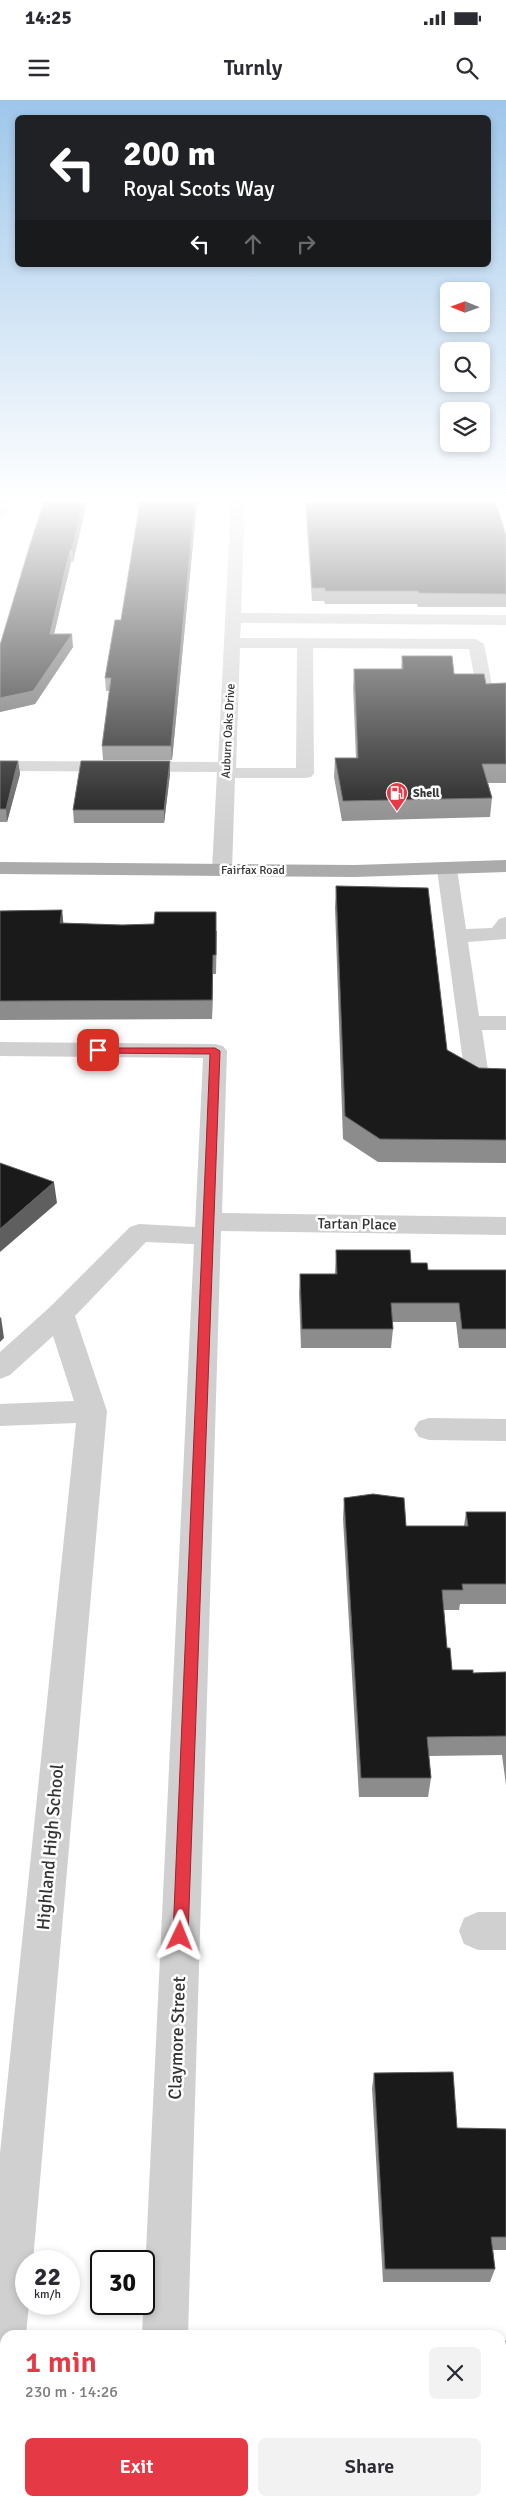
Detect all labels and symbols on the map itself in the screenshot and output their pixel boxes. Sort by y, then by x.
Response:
north arrow [440,282,490,332]
street label: Auburn Oaks Drive [219,683,238,779]
fuel station icon: Shell [385,781,409,812]
place label: Shell [413,786,440,801]
street label: Fairfax Road [221,863,285,878]
pin [77,1029,119,1071]
street label: Tartan Place [317,1214,397,1234]
street label: Highland High School [32,1763,68,1931]
position arrow [153,1909,205,1961]
street label: Claymore Street [164,1976,190,2100]
speed limit sign: 30 [90,2250,155,2315]

